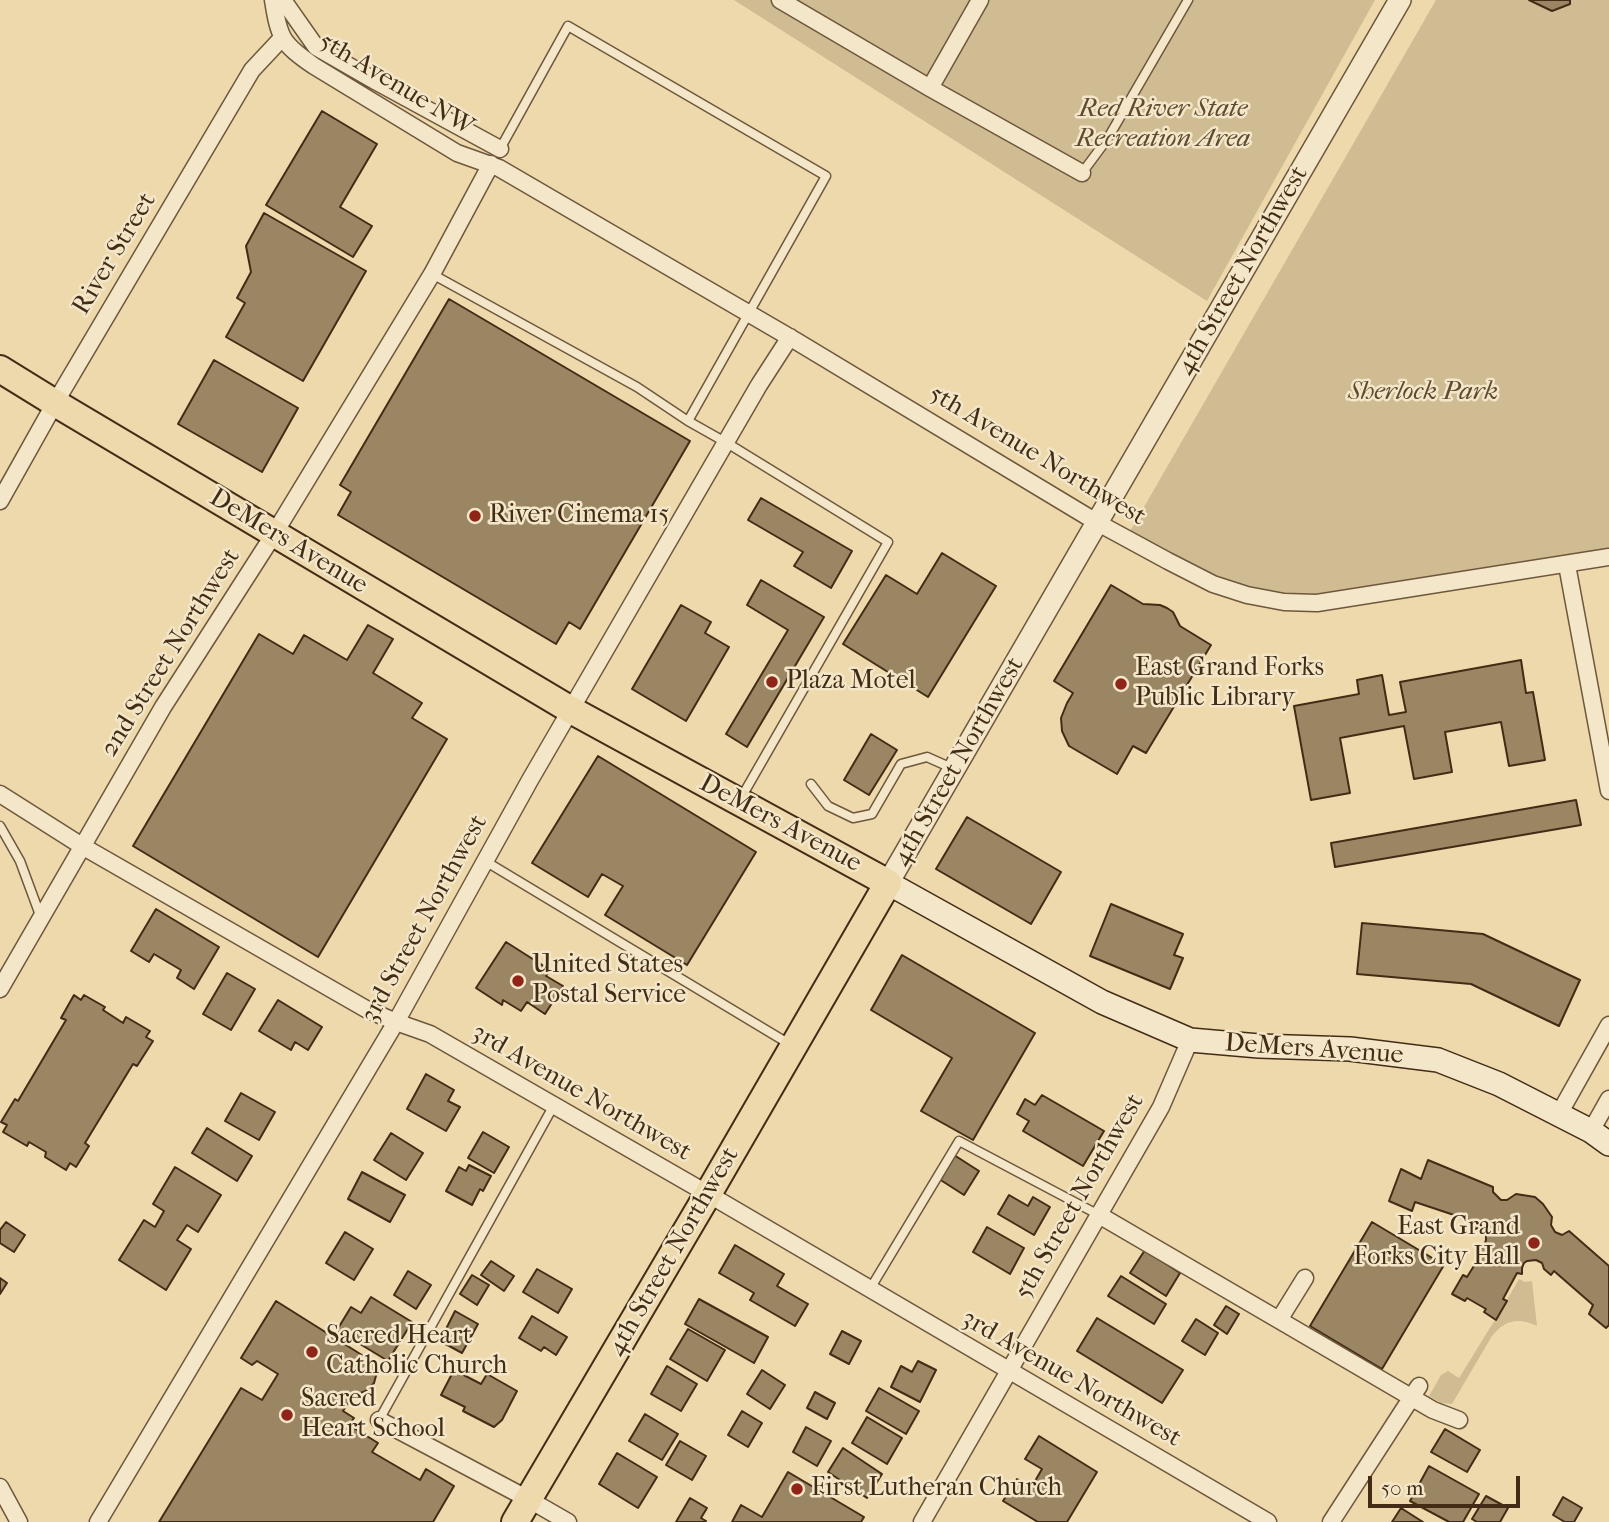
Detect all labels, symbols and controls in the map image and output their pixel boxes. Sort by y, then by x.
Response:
street label: 5th Avenue NW [313,26,479,144]
park label: Red River State Recreation Area [1076,94,1250,156]
street label: 4th Street Northwest [1170,161,1316,381]
street label: River Street [66,187,164,321]
park label: Sherlock Park [1348,377,1498,409]
street label: 5th Avenue Northwest [923,379,1151,533]
street label: DeMers Avenue [203,483,373,601]
place label: River Cinema 15 [489,500,670,532]
marker: River Cinema 15 [467,508,483,524]
street label: 2nd Street Northwest [94,543,248,763]
street label: 4th Street Northwest [886,652,1032,872]
place label: East Grand Forks Public Library [1135,653,1324,714]
place label: Plaza Motel [786,666,916,698]
marker: Plaza Motel [764,674,780,690]
marker: East Grand Forks Public Library [1113,676,1129,692]
street label: DeMers Avenue [694,768,866,880]
street label: 3rd Street Northwest [355,810,495,1028]
place label: United States Postal Service [532,950,686,1012]
marker: United States Postal Service [510,973,526,989]
street label: 3rd Avenue Northwest [466,1017,696,1169]
street label: DeMers Avenue [1224,1028,1404,1072]
street label: 5th Street Northwest [1008,1089,1152,1305]
street label: 4th Street Northwest [601,1142,747,1362]
place label: East Grand Forks City Hall [1353,1212,1520,1274]
marker: East Grand Forks City Hall [1526,1235,1542,1251]
street label: 3rd Avenue Northwest [956,1303,1186,1455]
place label: Sacred Heart Catholic Church [326,1321,507,1382]
marker: Sacred Heart Catholic Church [304,1344,320,1360]
place label: Sacred Heart School [301,1384,445,1446]
marker: Sacred Heart School [279,1407,295,1423]
scale bar [1371,1462,1523,1506]
place label: First Lutheran Church [811,1473,1062,1505]
text: 50 m [1381,1476,1424,1500]
marker: First Lutheran Church [789,1481,805,1497]

